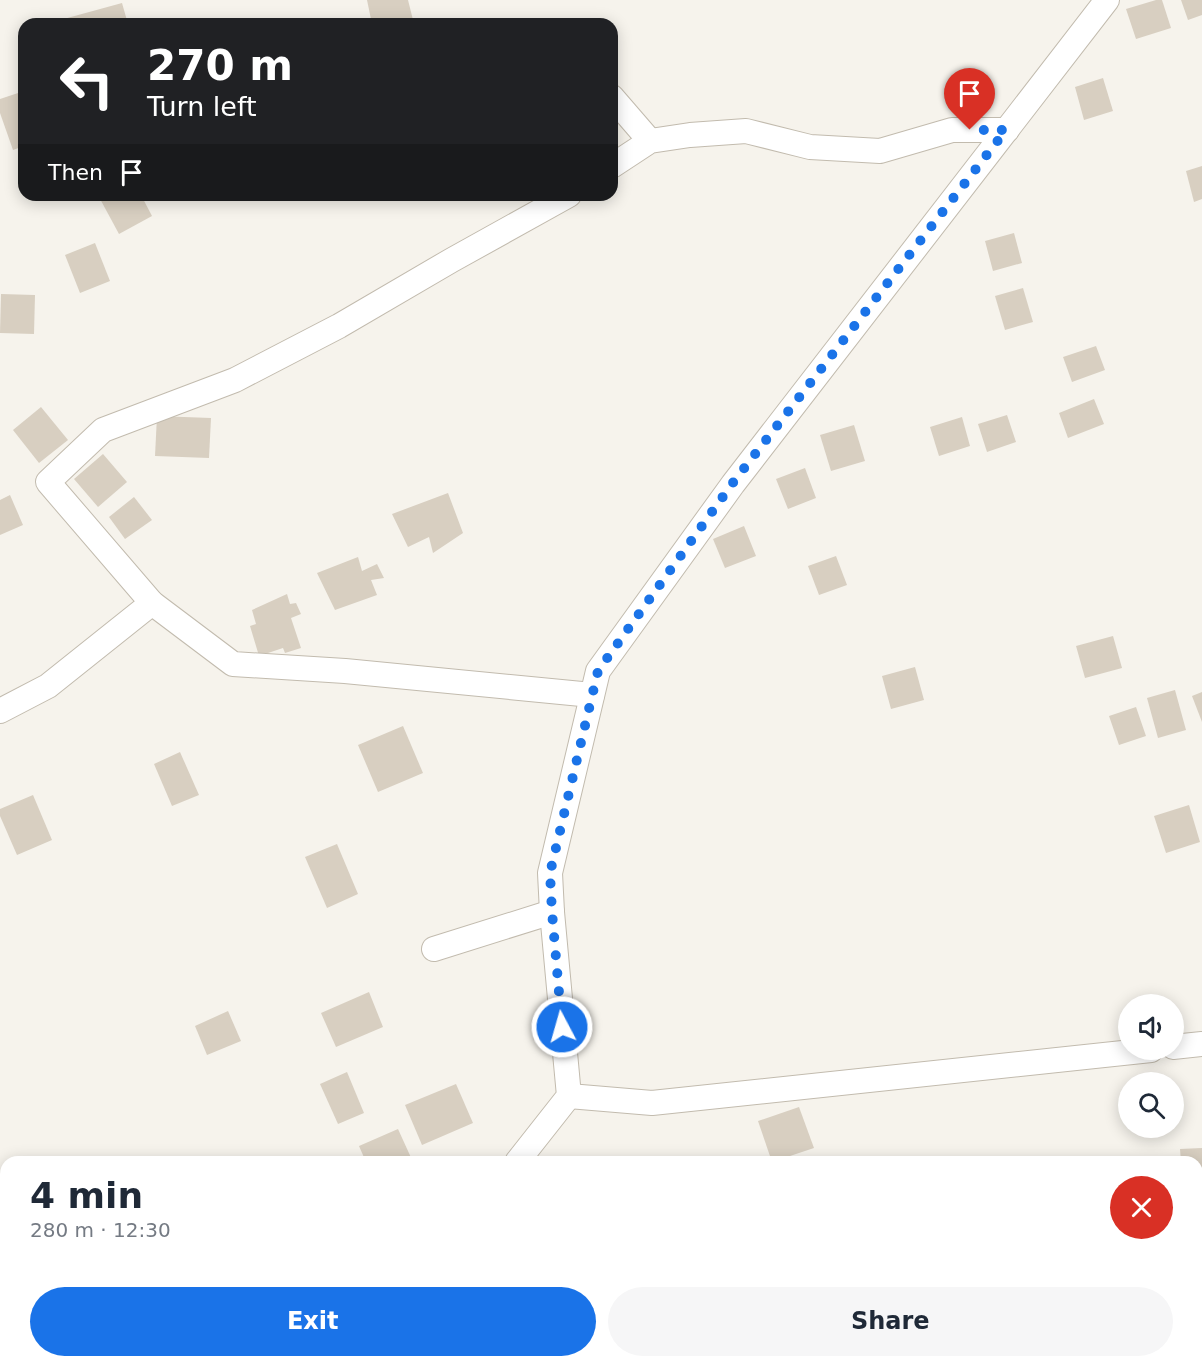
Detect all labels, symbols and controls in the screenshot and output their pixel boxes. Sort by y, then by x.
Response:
text: 270 m [147,41,293,90]
icon: left [48,42,126,120]
pin [944,68,995,130]
icon: arrive [953,77,986,110]
text: Turn left [147,91,257,122]
icon: arrive [115,156,148,189]
text: Then [48,160,103,185]
map controls [1118,994,1184,1138]
button: sound [1118,994,1184,1060]
position arrow [530,995,594,1059]
button: search [1118,1072,1184,1138]
text: 4 min [30,1175,143,1216]
button: close [1110,1176,1173,1239]
text: 280 m · 12:30 [30,1218,171,1242]
button: Exit [30,1287,596,1356]
button: Share [608,1287,1173,1356]

